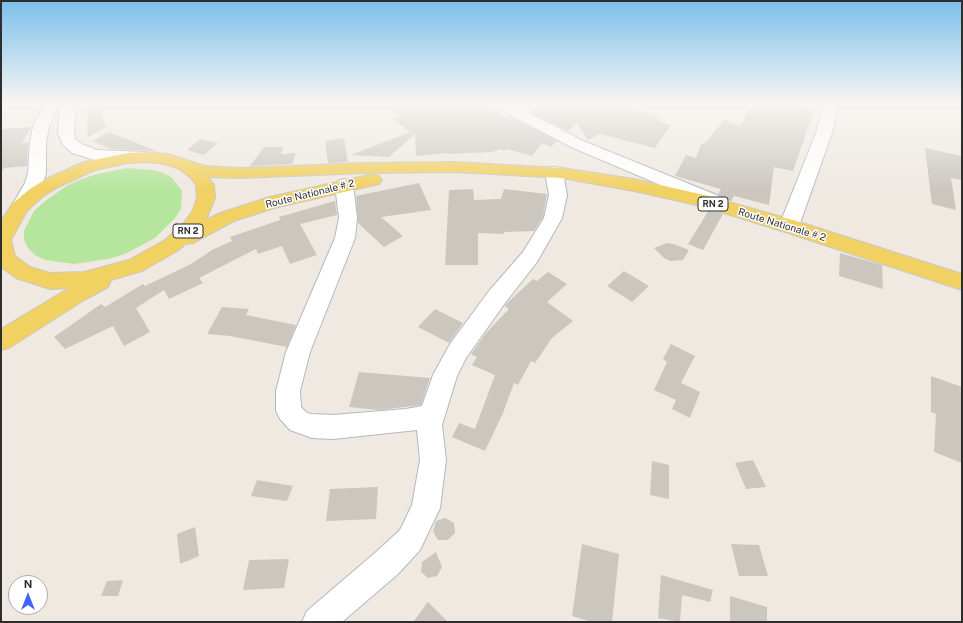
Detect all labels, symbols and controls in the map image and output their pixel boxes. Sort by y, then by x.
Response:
street label: Route Nationale # 2 [264,177,356,211]
road number: RN 2 [698,197,728,211]
street label: Route Nationale # 2 [737,206,827,244]
road number: RN 2 [173,224,203,238]
north arrow [8,575,48,615]
text: N [24,578,32,590]

